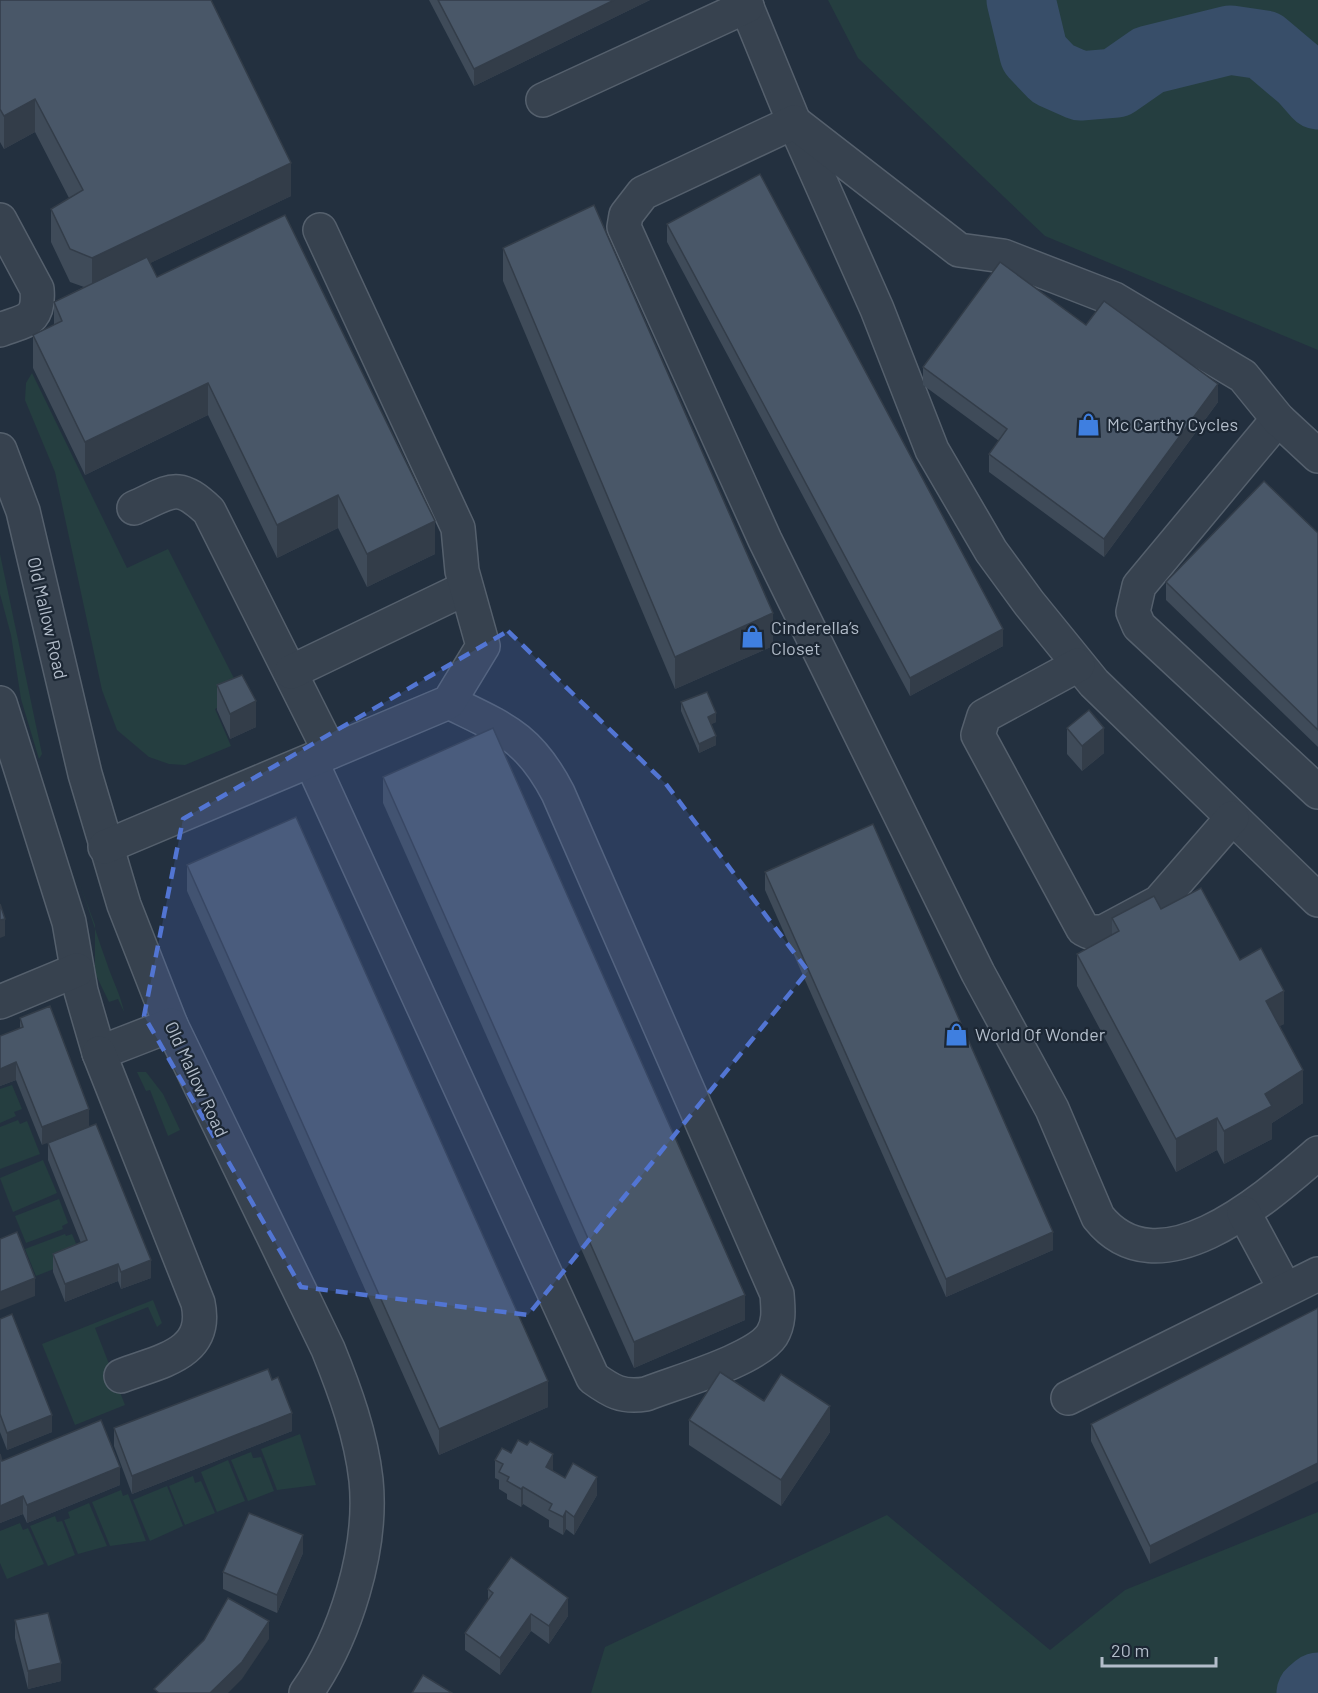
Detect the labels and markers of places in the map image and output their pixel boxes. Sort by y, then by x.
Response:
shop icon: Mc Carthy Cycles [1076,411,1102,437]
place label: Mc Carthy Cycles [1107,413,1238,435]
place label: Cinderella’s Closet [771,616,859,659]
shop icon: Cinderella’s Closet [740,624,766,650]
shop icon: World Of Wonder [944,1021,970,1047]
place label: World Of Wonder [975,1023,1106,1045]

